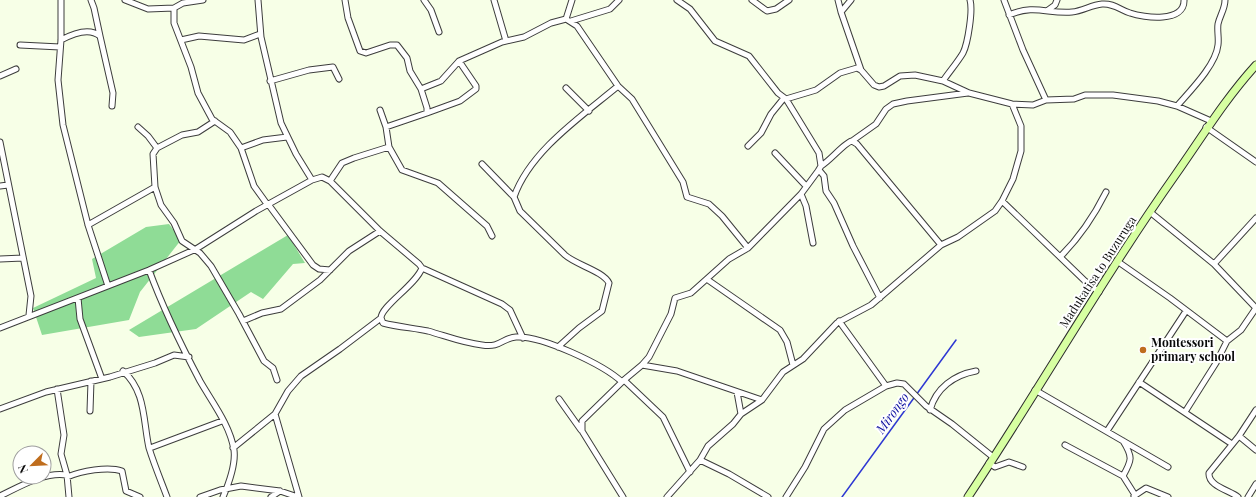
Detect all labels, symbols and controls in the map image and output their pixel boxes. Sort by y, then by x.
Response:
street label: Madukatisa to Buzuruga [1055,213,1139,330]
place label: Montessori primary school [1151,334,1235,364]
marker: Montessori primary school [1138,345,1148,355]
water label: Mirongo [870,389,912,437]
north arrow [12,445,52,485]
text: N [14,463,31,476]

